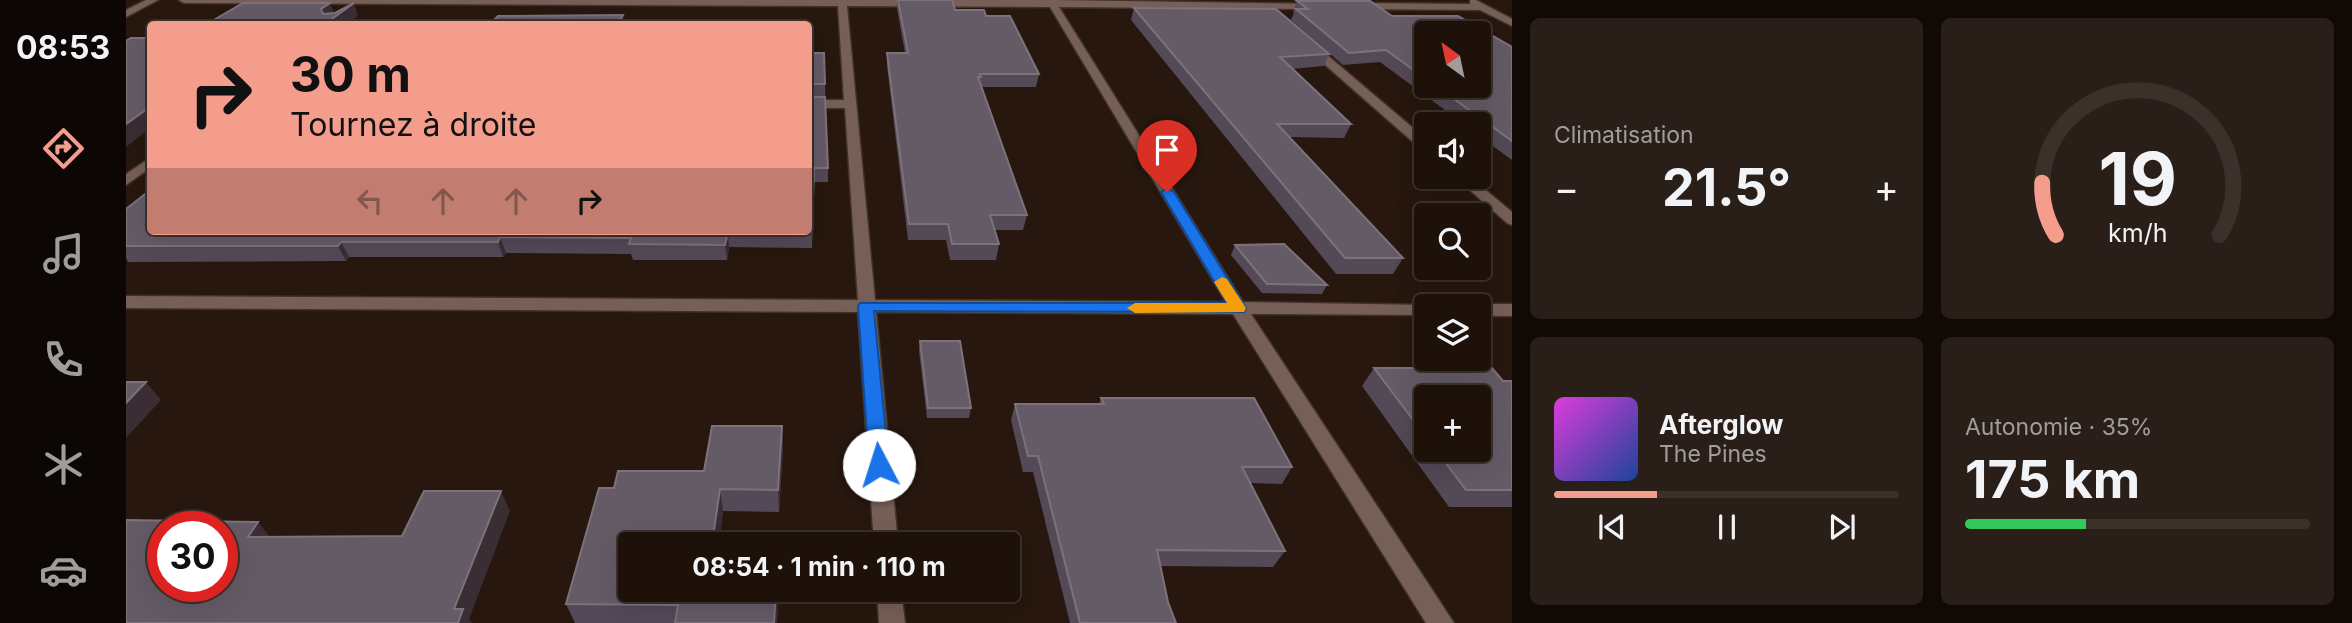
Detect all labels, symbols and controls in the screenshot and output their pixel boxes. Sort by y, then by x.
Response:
north arrow [1414,21,1491,98]
map controls [1414,21,1491,462]
text: 08:53 [16,28,110,67]
text: 30 m [290,45,411,104]
icon: right [175,49,266,140]
text: Tournez à droite [290,105,536,144]
button: sound [1414,112,1491,189]
pin [1137,120,1197,192]
text: Climatisation [1554,121,1694,149]
icon: directions [39,124,88,173]
icon: arrive [1148,131,1186,169]
text: 19 [2098,134,2177,223]
text: 21.5° [1662,156,1791,219]
text: − [1554,165,1579,211]
text: + [1874,165,1899,211]
icon: left [351,182,389,220]
icon: ahead [424,182,462,220]
icon: ahead [497,182,535,220]
icon: right [570,182,608,220]
button: search [1414,203,1491,280]
text: km/h [2108,217,2167,247]
icon: music [39,229,88,278]
button: layers [1414,294,1491,371]
icon: phone [39,335,88,384]
button: + [1414,385,1491,462]
text: Afterglow [1659,409,1783,440]
text: Autonomie · 35% [1965,413,2152,441]
position arrow [842,428,916,502]
icon: climate [39,440,88,489]
text: The Pines [1659,440,1767,468]
text: 175 km [1965,448,2140,511]
icon: previous [1593,508,1631,546]
icon: pause [1708,508,1746,546]
icon: next [1823,508,1861,546]
speed limit sign: 30 [147,511,238,602]
icon: car [39,546,88,595]
text: 08:54 · 1 min · 110 m [692,551,946,582]

